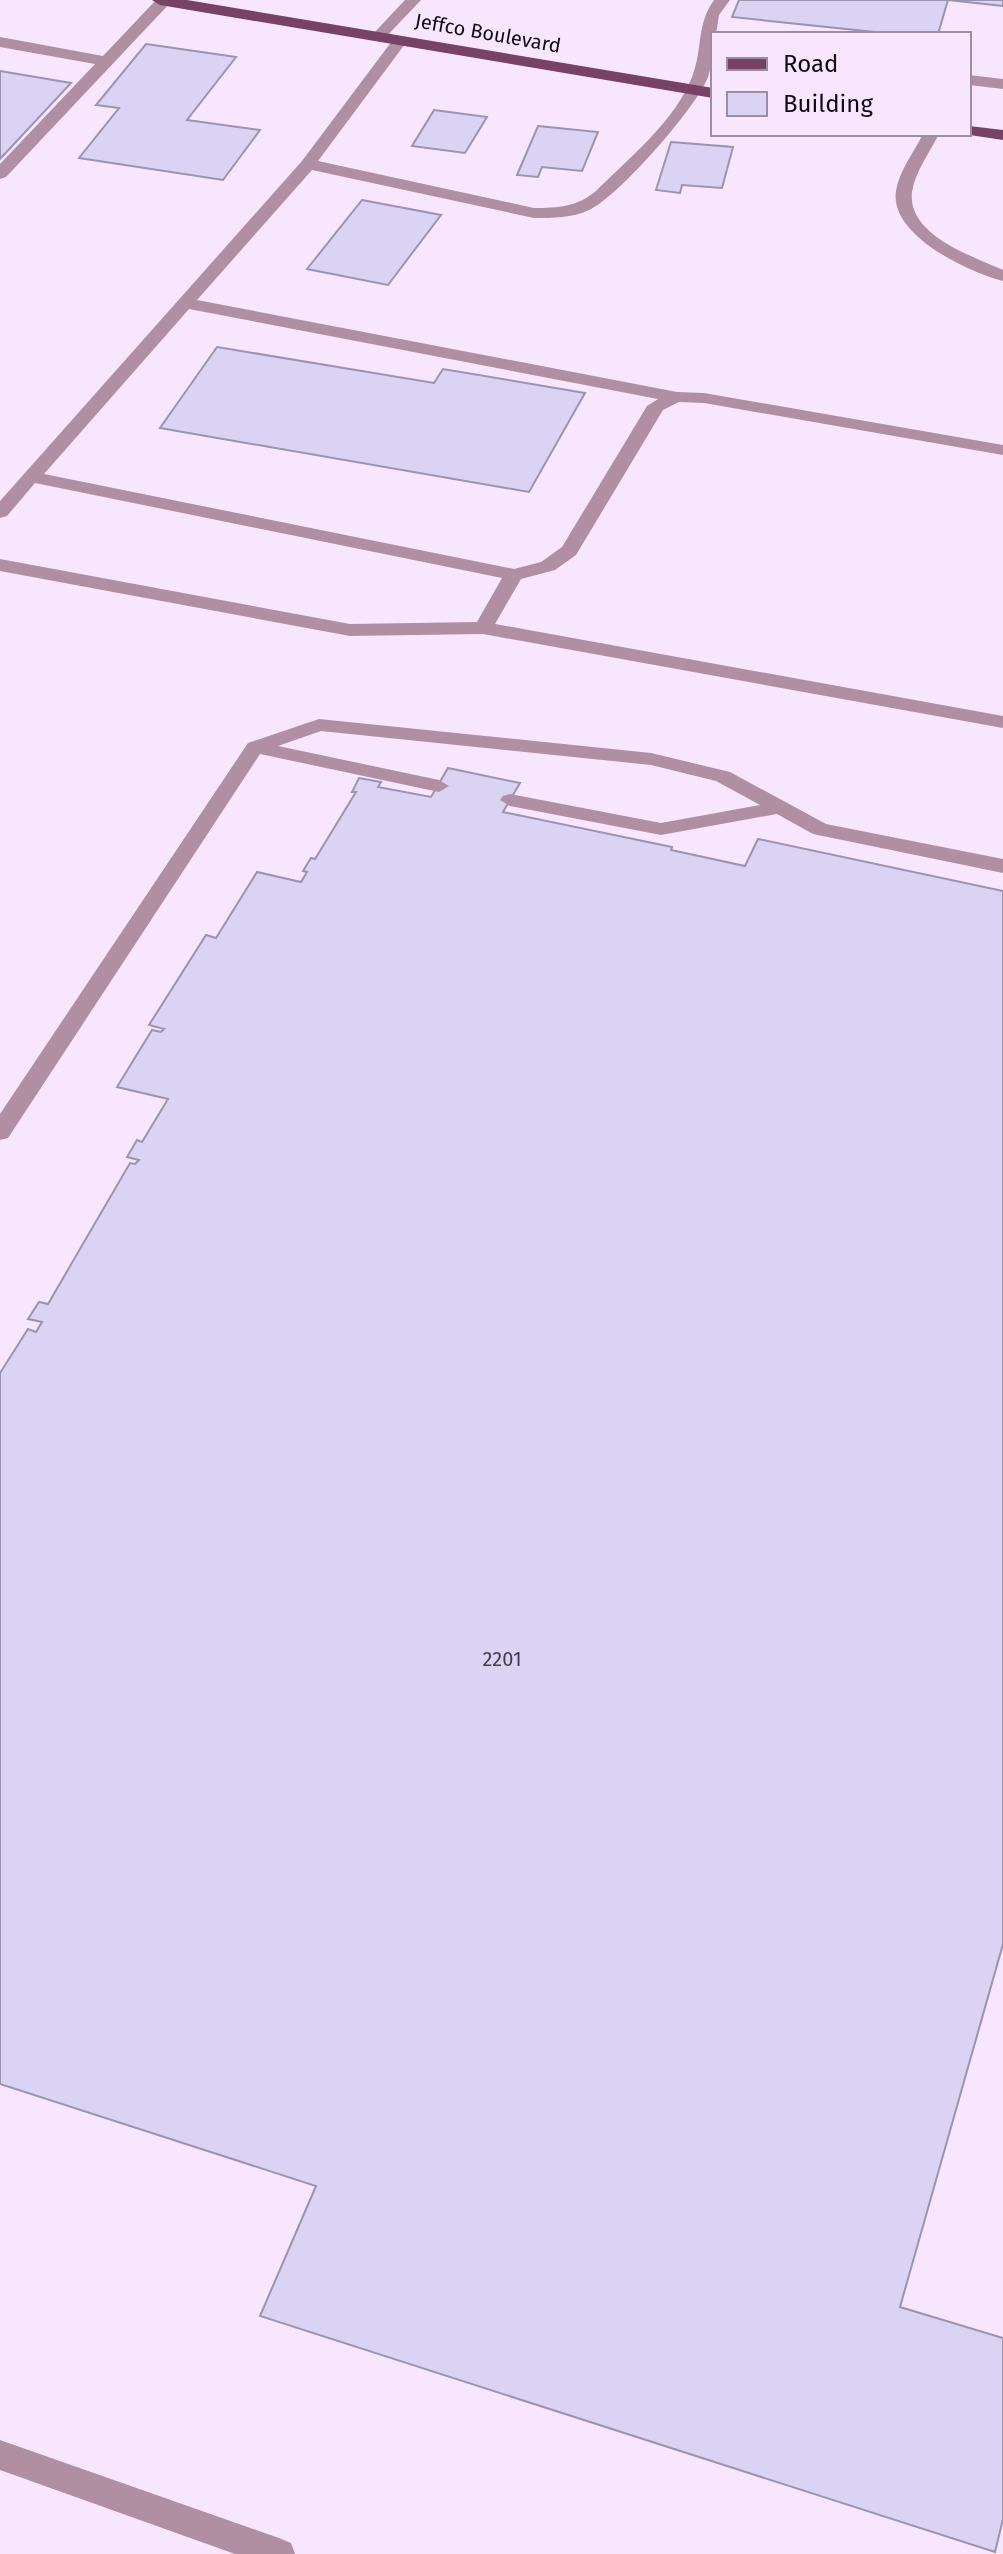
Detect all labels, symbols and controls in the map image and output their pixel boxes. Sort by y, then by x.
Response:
street label: Jeffco Boulevard [413,8,563,58]
legend [711,32,971,136]
text: Road [783,50,838,78]
text: Building [783,90,873,118]
house number: 2201 [482,1647,522,1671]

